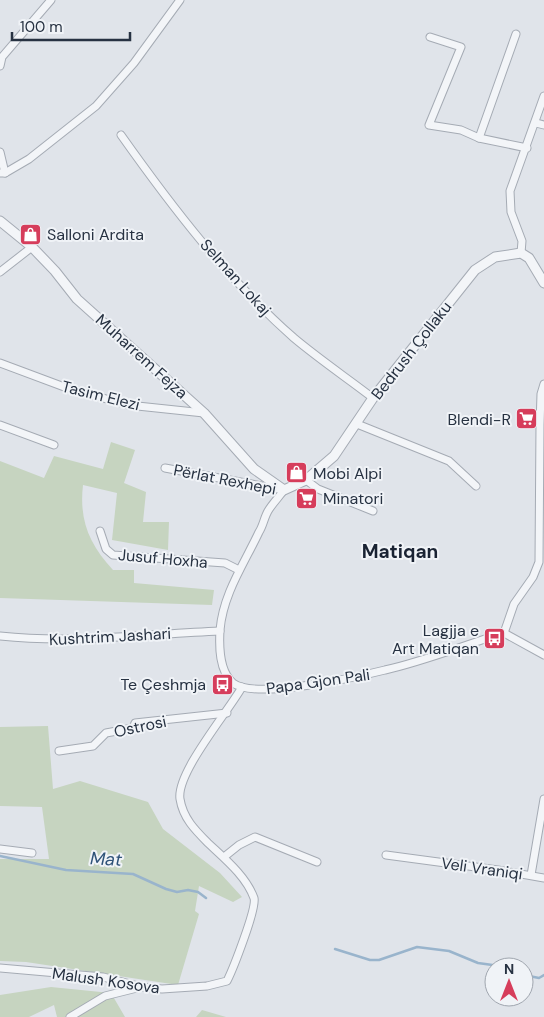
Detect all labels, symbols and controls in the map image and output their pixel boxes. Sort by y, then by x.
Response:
scale bar [12,10,130,42]
text: 100 m [20,17,63,37]
shop icon: Salloni Ardita [19,222,43,246]
place label: Salloni Ardita [47,224,144,245]
street label: Selman Lokaj [196,234,276,320]
street label: Bedrush Çollaku [366,297,456,404]
street label: Muharrem Fejza [91,309,192,403]
street label: Tasim Elezi [60,376,142,415]
supermarket icon: Blendi-R [515,407,539,431]
place label: Blendi-R [447,409,511,430]
street label: Përlat Rexhepi [172,459,278,500]
shop icon: Mobi Alpi [285,461,309,485]
place label: Mobi Alpi [313,463,382,484]
supermarket icon: Minatori [295,486,319,510]
place label: Minatori [323,488,383,509]
district label: Matiqan [362,539,438,564]
street label: Jusuf Hoxha [117,544,209,573]
place label: Lagjja e Art Matiqan [392,620,479,659]
street label: Kushtrim Jashari [48,623,172,650]
bus stop icon: Lagjja e Art Matiqan [483,627,507,651]
street label: Papa Gjon Pali [265,664,371,699]
bus stop icon: Te Çeshmja [210,672,234,696]
place label: Te Çeshmja [120,674,206,695]
street label: Ostrosi [112,711,168,742]
water label: Mat [89,846,124,872]
street label: Veli Vraniqi [440,852,524,885]
north arrow [484,957,534,1007]
text: N [504,960,514,978]
street label: Malush Kosova [51,963,161,998]

